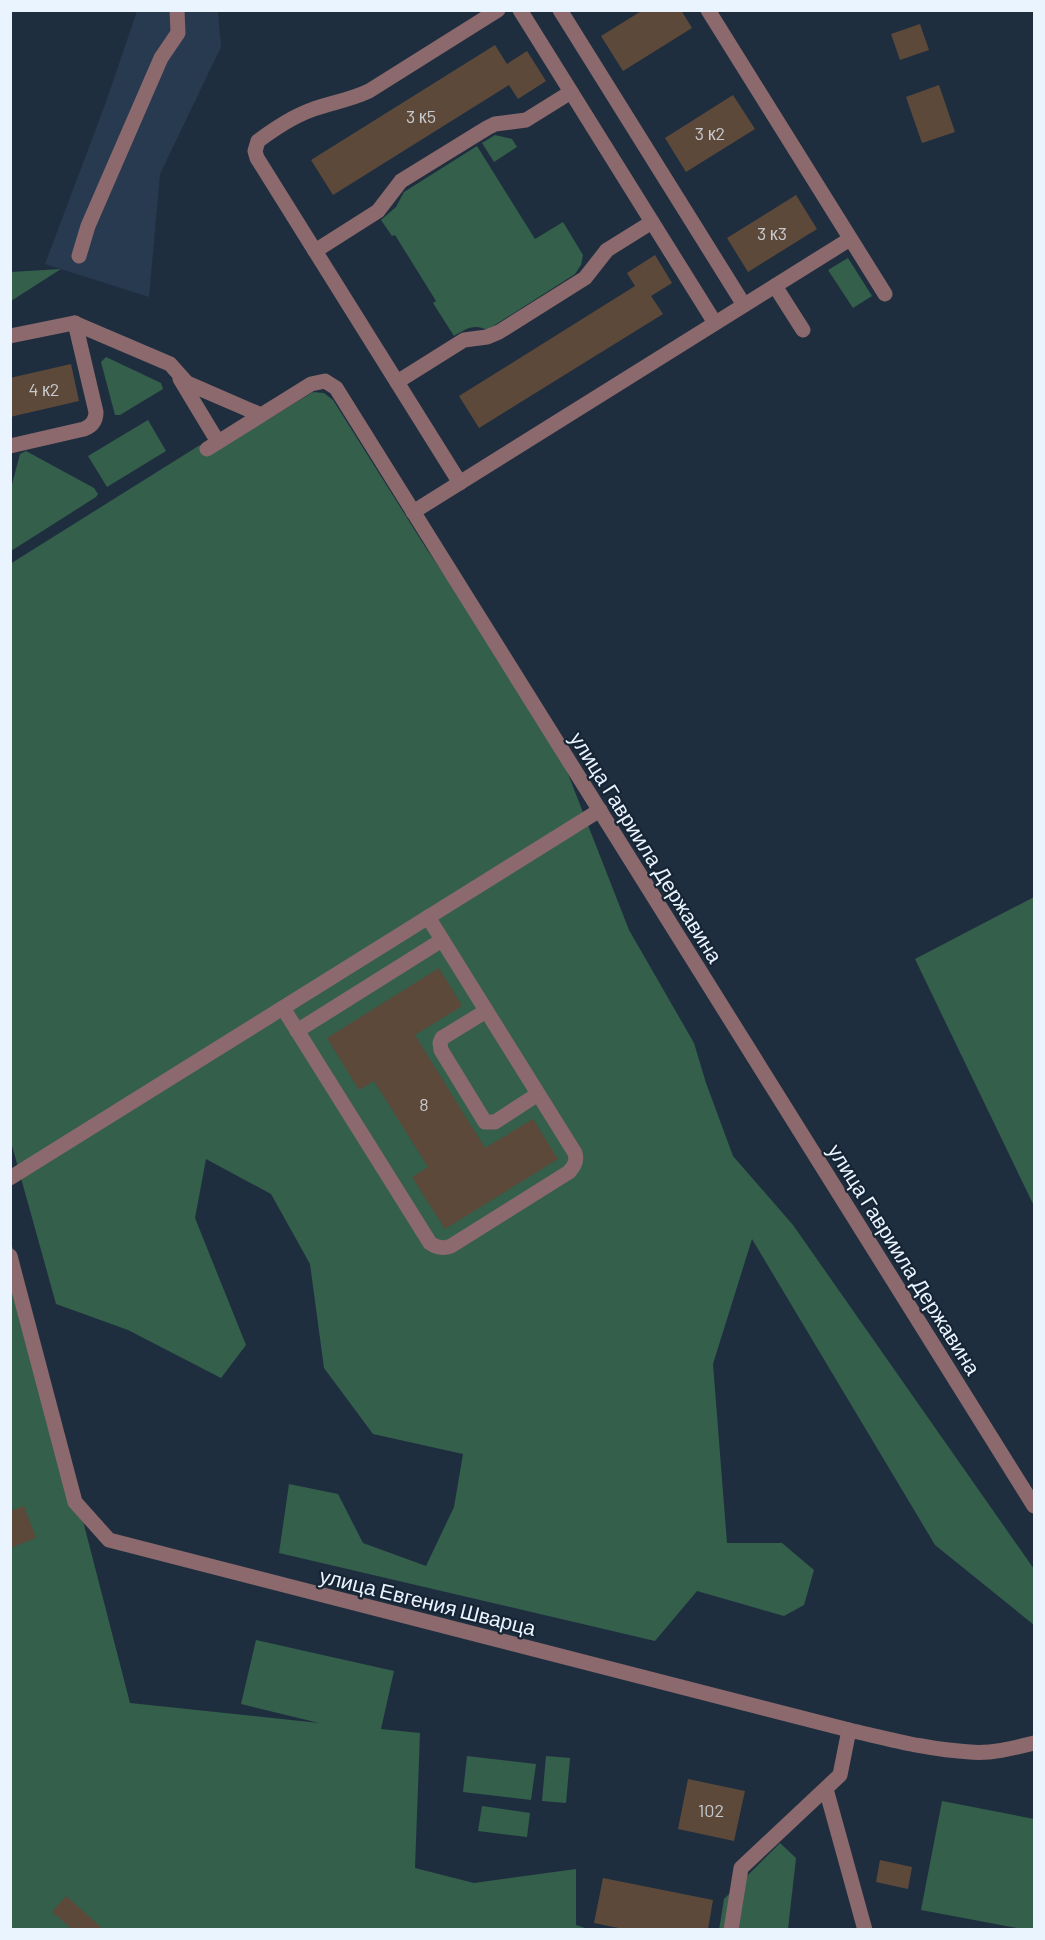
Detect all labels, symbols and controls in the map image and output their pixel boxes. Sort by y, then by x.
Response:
house number: 3 к5 [406,105,436,127]
house number: 3 к2 [695,122,725,144]
house number: 3 к3 [757,222,787,244]
house number: 4 к2 [28,378,60,400]
street label: улица Гавриила Державина [565,727,729,967]
house number: 8 [419,1093,429,1115]
street label: улица Гавриила Державина [823,1139,987,1379]
street label: улица Евгения Шварца [317,1562,539,1640]
house number: 102 [698,1799,724,1821]

